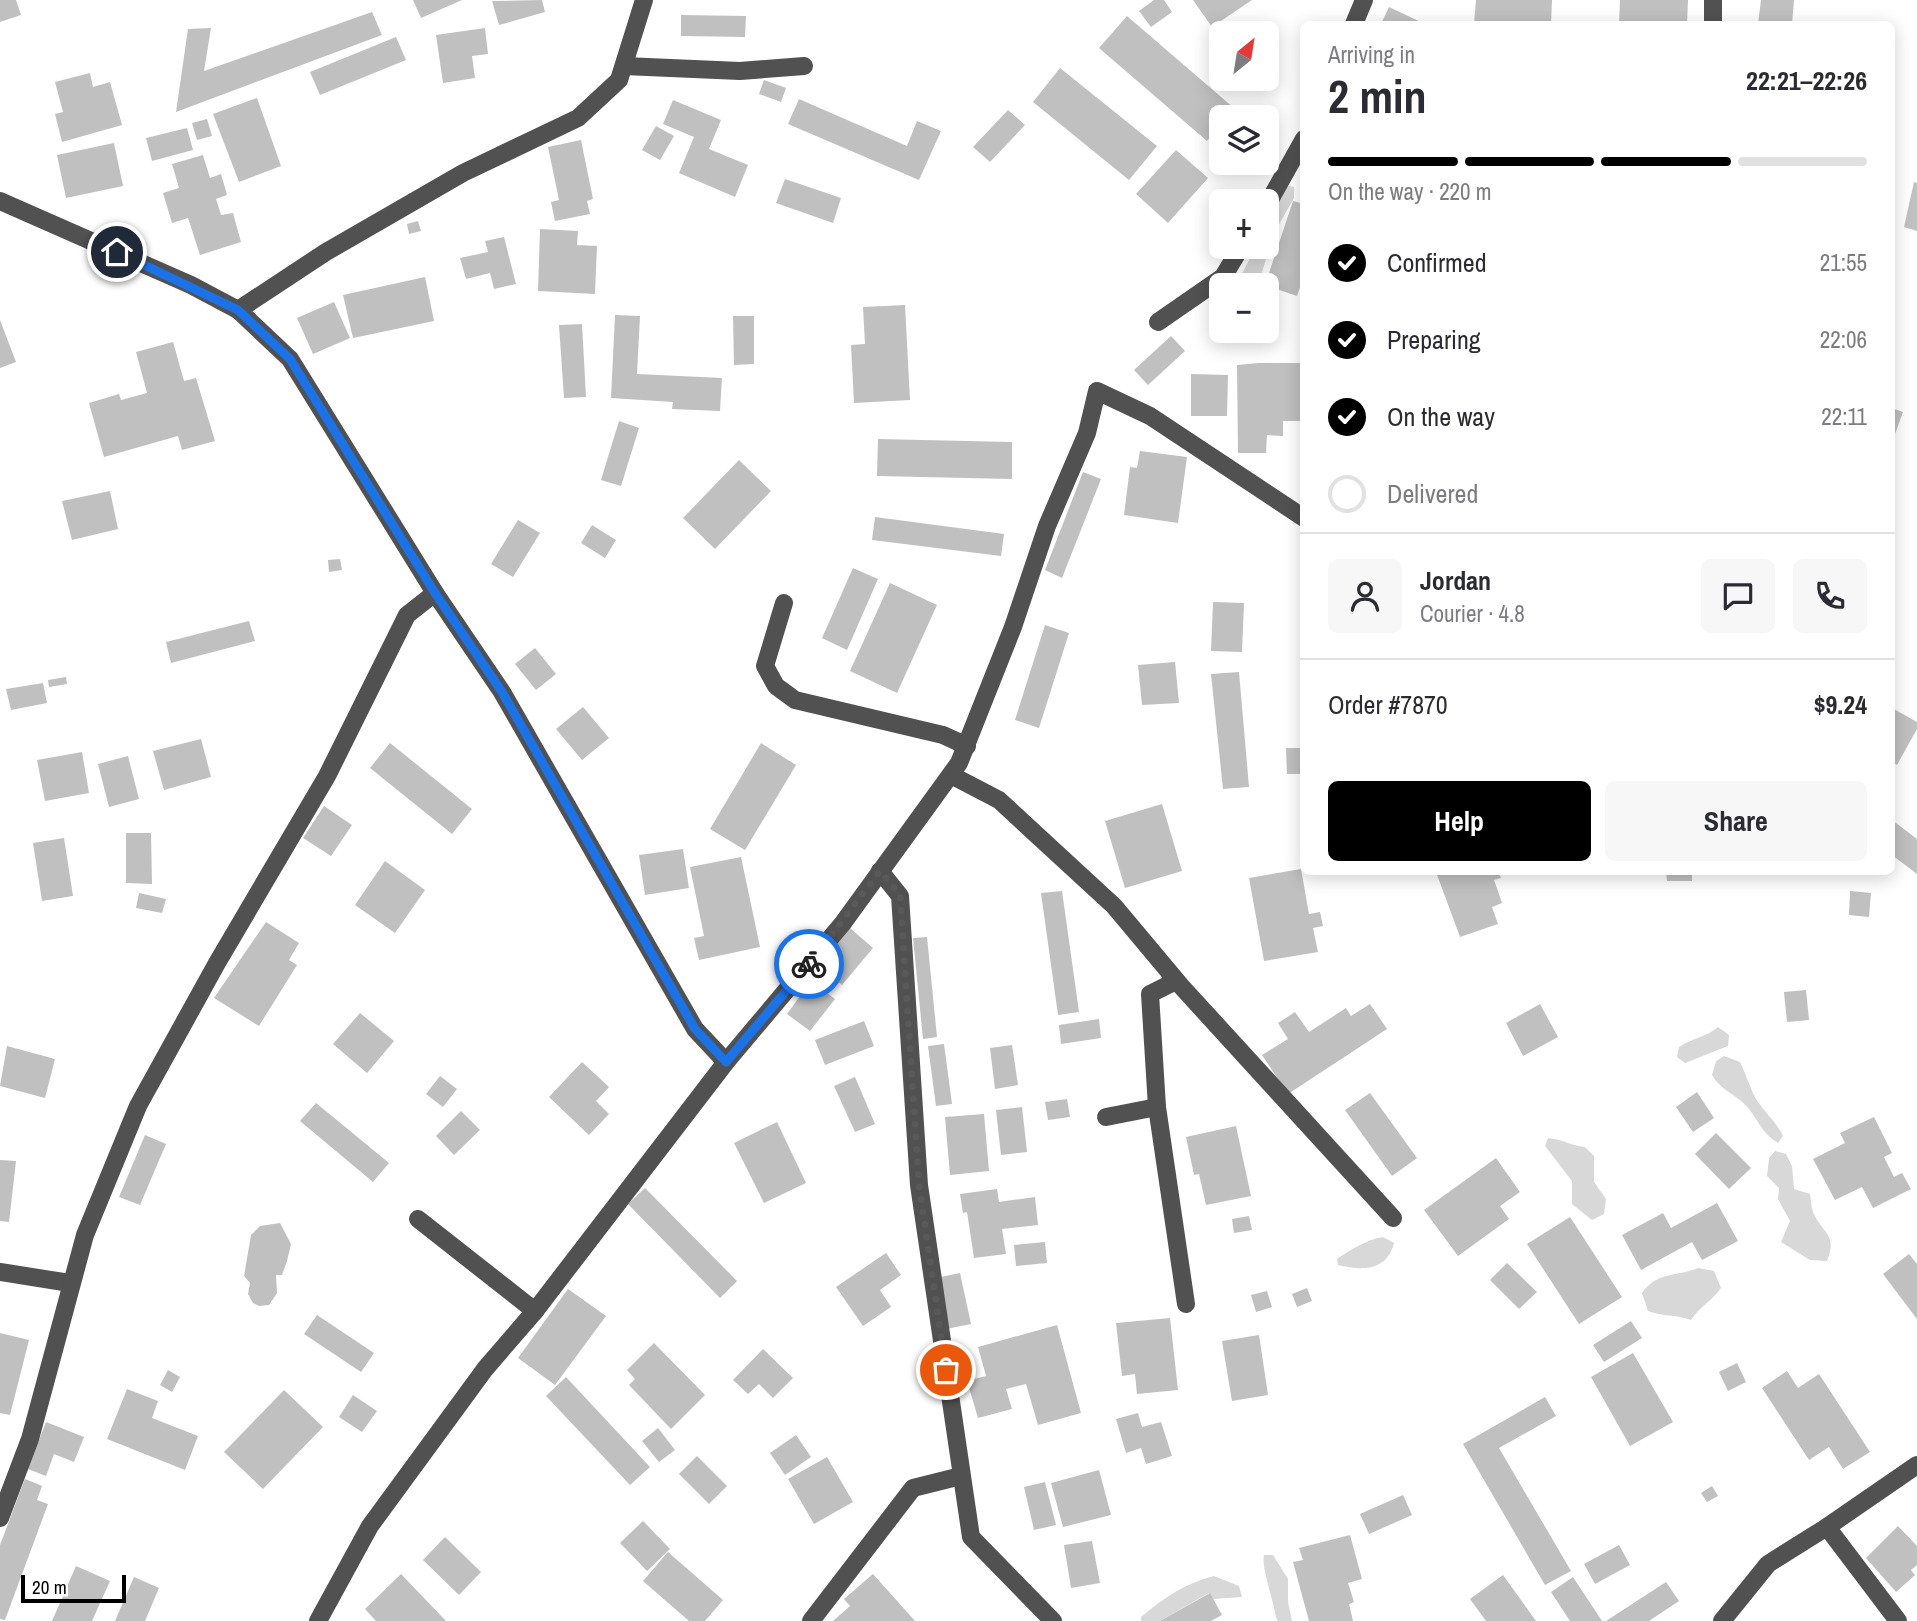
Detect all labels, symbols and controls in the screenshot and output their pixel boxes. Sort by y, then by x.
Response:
north arrow [1209,21,1279,91]
map controls [1209,21,1279,343]
text: Arriving in [1328,39,1415,70]
text: 22:21–22:26 [1746,63,1867,98]
text: 2 min [1328,65,1427,127]
button: layers [1209,105,1279,175]
text: On the way · 220 m [1328,176,1492,207]
button: + [1209,189,1279,259]
pin [87,222,147,282]
icon: home [98,233,136,271]
icon: check [1328,244,1366,282]
text: Confirmed [1387,245,1487,280]
text: 21:55 [1820,247,1867,278]
button: − [1209,273,1279,343]
icon: check [1328,321,1366,359]
text: Preparing [1387,322,1481,357]
text: 22:06 [1820,324,1867,355]
icon: check [1328,398,1366,436]
text: On the way [1387,399,1495,434]
text: 22:11 [1821,401,1867,432]
text: Delivered [1387,476,1478,511]
button: person [1328,559,1402,633]
button: chat [1701,559,1775,633]
button: phone [1793,559,1867,633]
text: Jordan [1420,563,1491,598]
text: Courier · 4.8 [1420,598,1525,629]
text: Order #7870 [1328,687,1448,722]
text: $9.24 [1814,687,1867,722]
button: Help [1328,781,1591,861]
button: Share [1605,781,1867,861]
courier [774,929,844,999]
icon: bike [790,945,828,983]
pin [916,1340,976,1400]
icon: bag [927,1351,965,1389]
scale bar [21,1572,126,1604]
text: 20 m [32,1574,67,1600]

